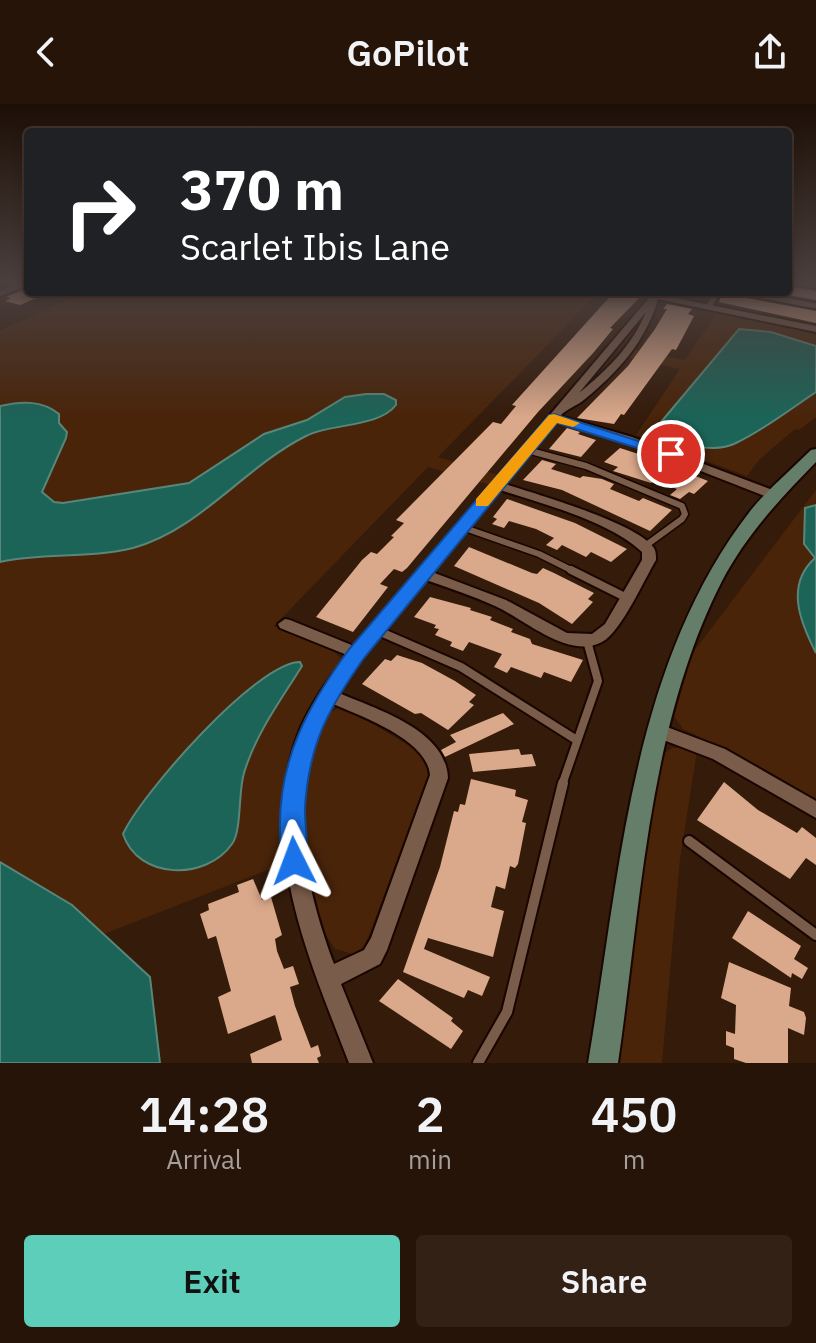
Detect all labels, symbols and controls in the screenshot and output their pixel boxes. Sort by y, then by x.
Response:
text: GoPilot [346,29,470,76]
icon: back [24,30,68,74]
icon: share [748,30,792,74]
text: 370 m [180,153,344,225]
icon: right [48,160,152,264]
text: Scarlet Ibis Lane [180,223,450,270]
pin [637,420,705,488]
icon: arrive [649,432,693,476]
position arrow [252,819,336,903]
text: 14:28 [139,1083,269,1145]
text: 2 [416,1083,444,1145]
text: 450 [591,1083,677,1145]
text: Arrival [166,1142,242,1176]
text: min [408,1142,452,1176]
text: m [623,1142,645,1176]
button: Exit [24,1235,400,1327]
button: Share [416,1235,792,1327]

